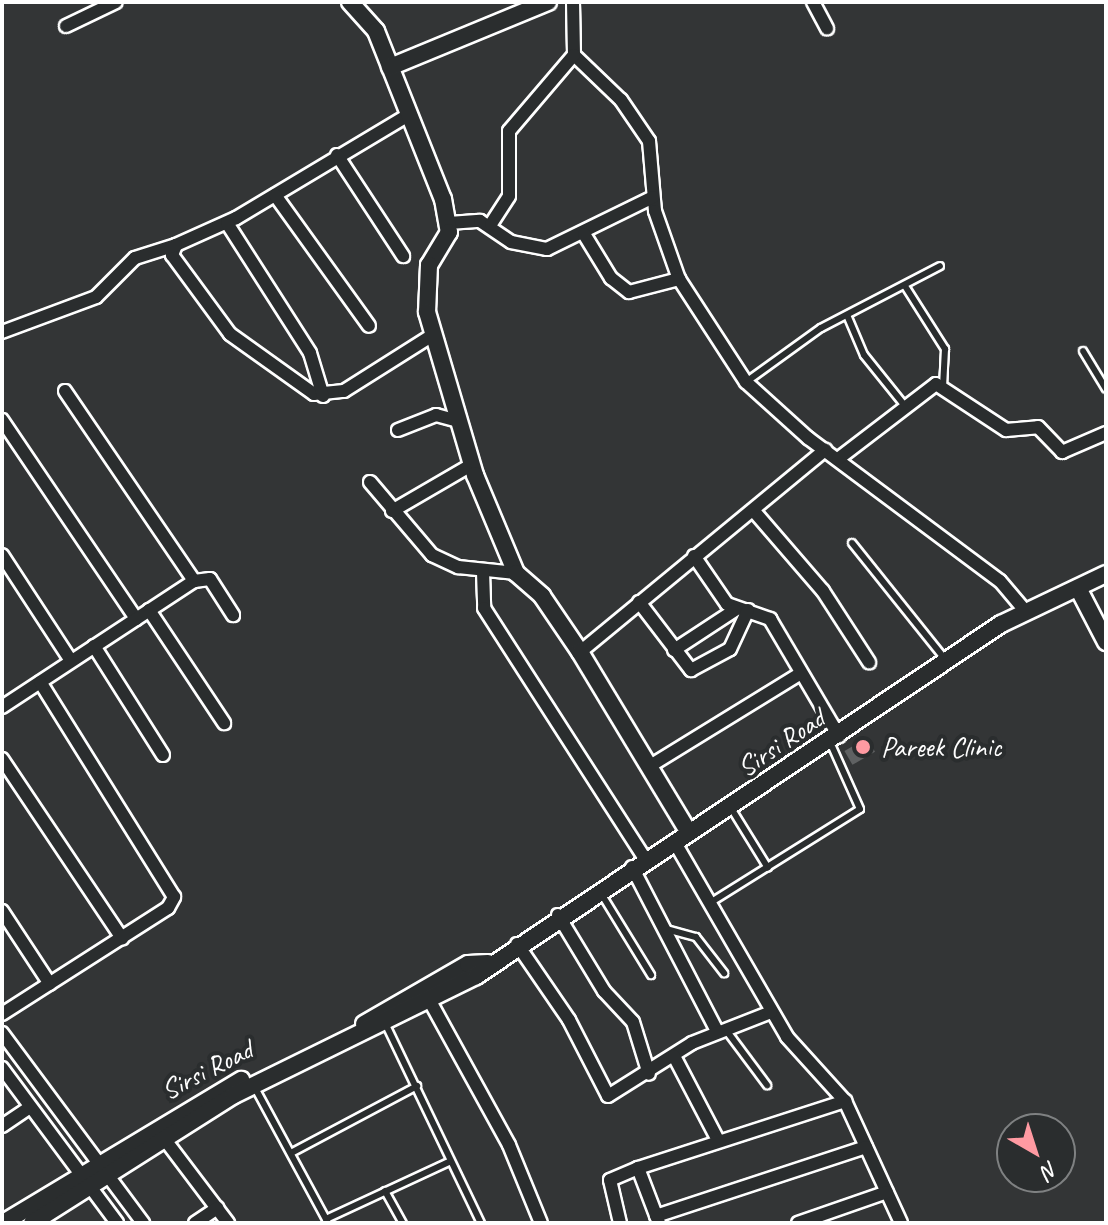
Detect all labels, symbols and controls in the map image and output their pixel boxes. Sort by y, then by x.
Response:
street label: Sirsi Road [731,702,831,784]
place label: Pareek Clinic [881,730,1002,764]
marker: Pareek Clinic [852,736,874,758]
street label: Sirsi Road [156,1033,258,1107]
north arrow [996,1113,1076,1193]
text: N [1036,1155,1064,1185]

